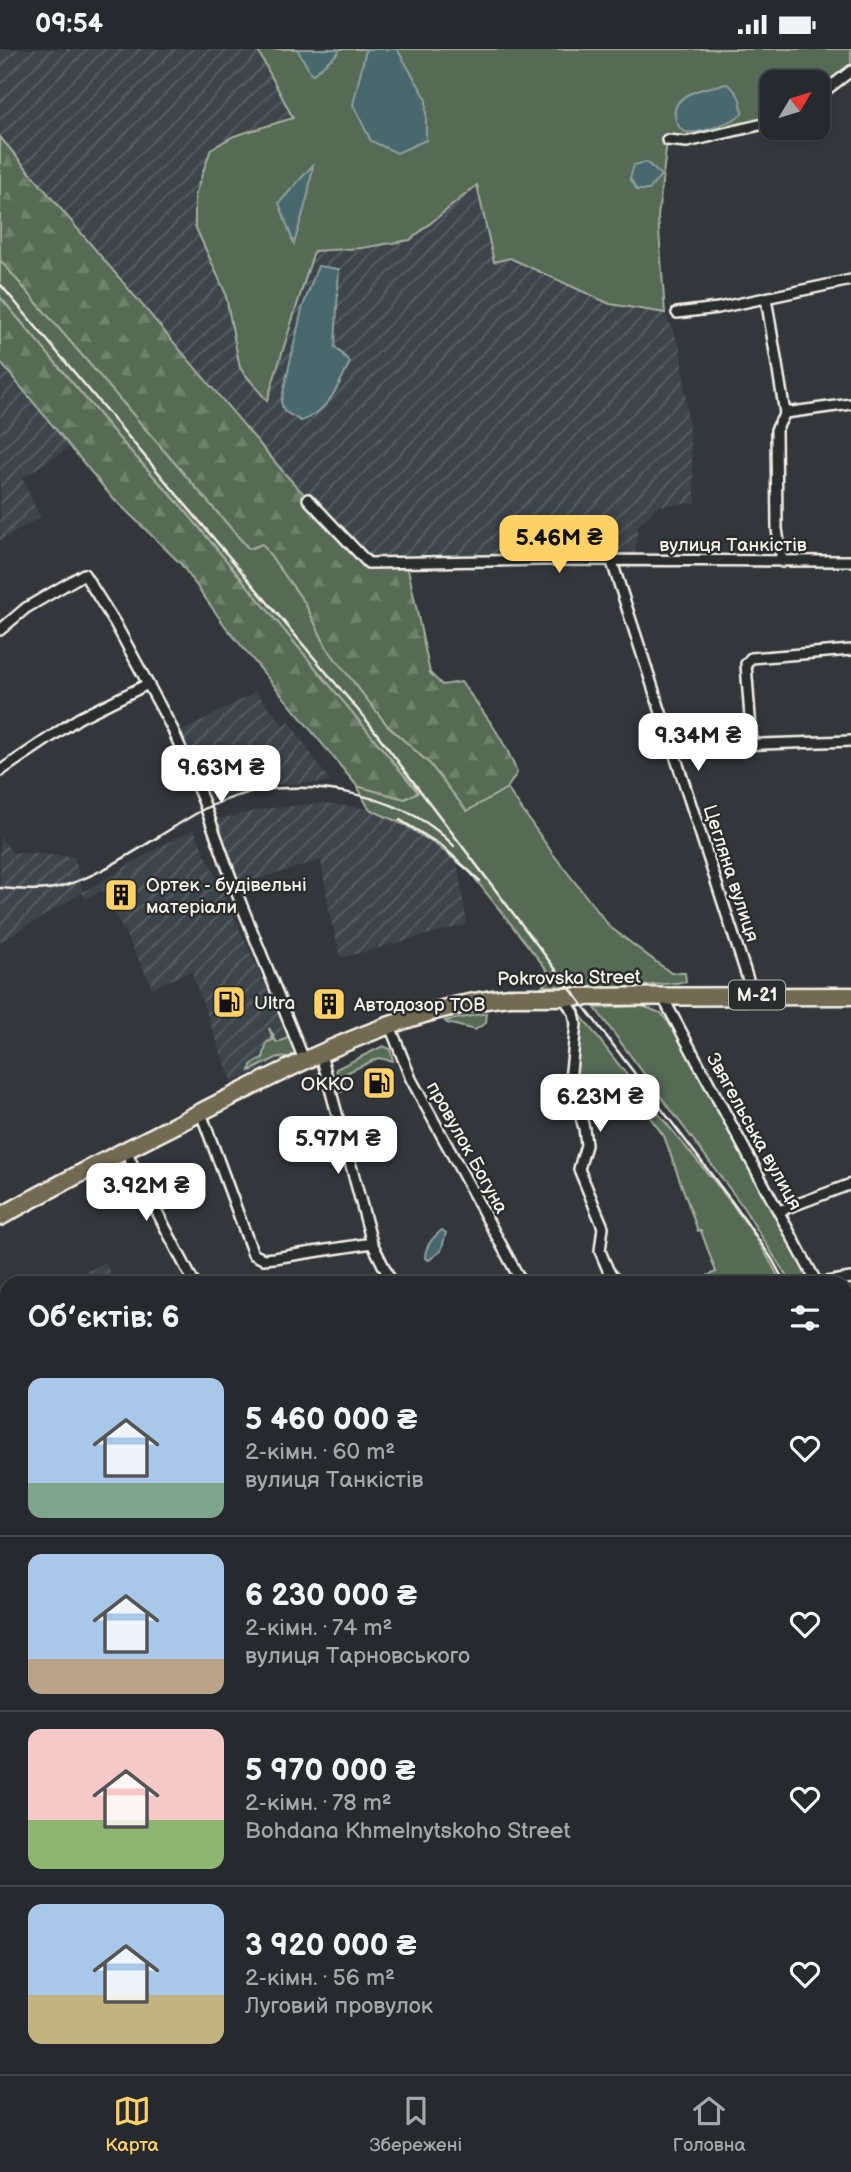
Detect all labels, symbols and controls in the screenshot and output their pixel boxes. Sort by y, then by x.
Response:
text: 09:54 [35,9,103,40]
north arrow [760,70,830,140]
map controls [760,70,830,140]
pin: 5.46M ₴ [494,515,624,575]
text: 5.46M ₴ [515,524,603,552]
street label: вулиця Танкістів [659,534,807,557]
pin: 9.34M ₴ [633,713,763,773]
text: 9.34M ₴ [655,722,741,750]
pin: 9.63M ₴ [156,745,286,805]
text: 9.63M ₴ [177,754,265,782]
street label: Цегляна вулиця [698,802,764,945]
place label: Ортек - будівельні матеріали [146,874,307,919]
building icon: Ортек - будівельні матеріали [102,876,140,914]
street label: Pokrovska Street [497,966,641,991]
road number: М-21 [729,980,785,1009]
fuel station icon: Ultra [210,983,248,1021]
building icon: Автодозор ТОВ [310,985,348,1023]
place label: Ultra [254,992,295,1015]
place label: Автодозор ТОВ [353,994,485,1017]
street label: Звягельська вулиця [701,1049,807,1215]
fuel station icon: OKKO [360,1064,398,1102]
place label: OKKO [301,1073,354,1096]
pin: 6.23M ₴ [535,1075,665,1134]
street label: провулок Богуна [421,1078,513,1218]
text: 6.23M ₴ [556,1083,644,1111]
pin: 5.97M ₴ [273,1117,403,1176]
text: 5.97M ₴ [295,1125,381,1153]
pin: 3.92M ₴ [81,1163,211,1223]
text: 3.92M ₴ [102,1172,190,1200]
icon: filters [786,1299,824,1337]
text: Об’єктів: 6 [28,1300,180,1336]
text: 5 460 000 ₴ [245,1402,417,1438]
icon: home [84,1406,168,1490]
icon: heart [786,1429,824,1467]
text: 2-кімн. · 60 m² [245,1438,395,1466]
text: вулиця Танкістів [245,1466,424,1494]
text: 6 230 000 ₴ [245,1578,417,1614]
icon: home [84,1582,168,1666]
icon: heart [786,1605,824,1643]
text: 2-кімн. · 74 m² [245,1614,392,1642]
text: вулиця Тарновського [245,1642,470,1670]
text: 5 970 000 ₴ [245,1753,416,1789]
icon: home [84,1757,168,1841]
icon: heart [786,1780,824,1818]
text: 2-кімн. · 78 m² [245,1789,392,1817]
text: Bohdana Khmelnytskoho Street [245,1817,571,1845]
text: 3 920 000 ₴ [245,1928,417,1964]
icon: home [84,1932,168,2016]
icon: heart [786,1955,824,1993]
text: 2-кімн. · 56 m² [245,1964,395,1992]
text: Луговий провулок [245,1992,433,2020]
tab: Карта [105,2092,159,2157]
tab: Збережені [369,2092,462,2157]
tab: Головна [673,2092,746,2157]

